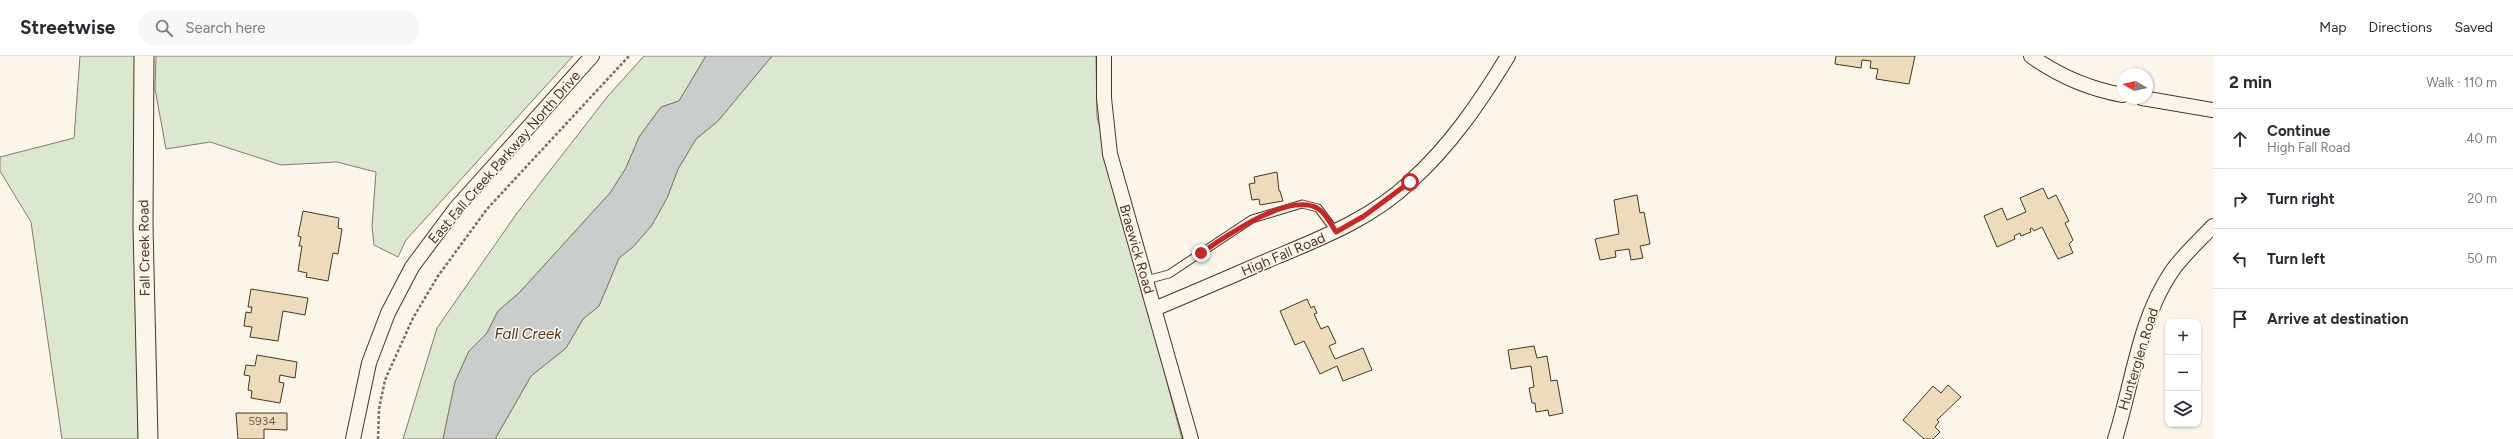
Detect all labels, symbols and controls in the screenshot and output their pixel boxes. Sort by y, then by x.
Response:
search box [139,10,419,46]
text: Streetwise [20,16,115,39]
icon: search [153,17,175,39]
text: Search here [185,19,265,37]
text: Map [2319,19,2347,36]
text: Directions [2369,19,2432,36]
text: Saved [2454,19,2493,36]
street label: East Fall Creek Parkway North Drive [425,67,584,247]
north arrow [2117,68,2153,104]
text: 2 min [2229,72,2272,92]
text: Walk · 110 m [2426,75,2497,90]
text: Continue [2267,122,2330,140]
icon: ahead [2229,128,2251,150]
text: 40 m [2466,131,2497,146]
text: High Fall Road [2267,140,2350,155]
route start [1401,173,1419,191]
icon: right [2229,188,2251,210]
text: Turn right [2267,190,2335,208]
text: 20 m [2467,191,2497,206]
street label: Fall Creek Road [135,199,154,297]
street label: Braewick Road [1116,202,1157,296]
street label: High Fall Road [1239,229,1328,280]
route end [1192,244,1210,262]
icon: left [2229,248,2251,270]
text: Turn left [2267,250,2325,268]
text: 50 m [2467,251,2497,266]
street label: Hunterglen Road [2115,306,2162,412]
icon: arrive [2229,308,2251,330]
text: Arrive at destination [2267,310,2408,328]
map controls [2165,319,2201,427]
button: + [2165,319,2201,355]
water label: Fall Creek [495,325,562,343]
button: − [2165,355,2201,391]
button: layers [2165,391,2201,427]
house number: 5934 [248,414,276,428]

